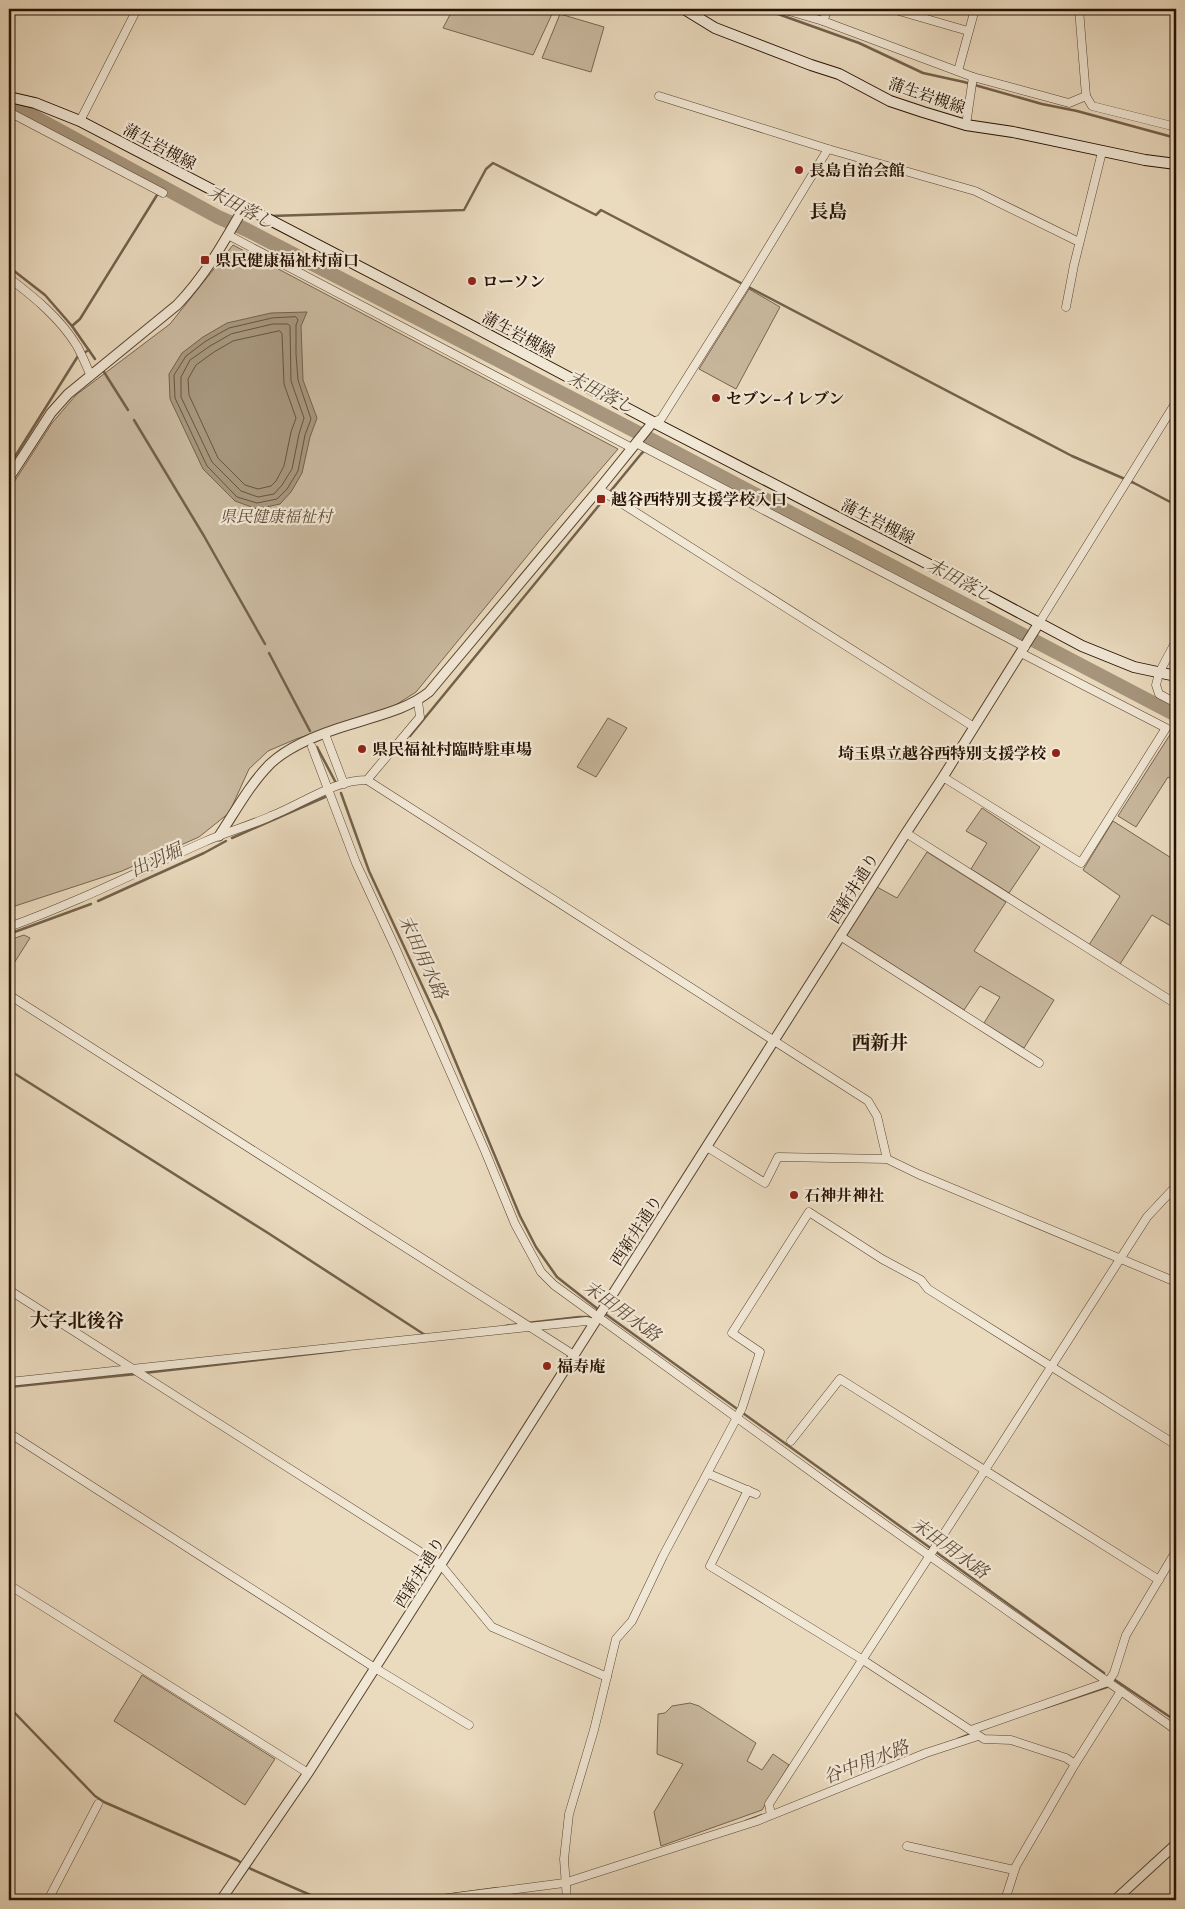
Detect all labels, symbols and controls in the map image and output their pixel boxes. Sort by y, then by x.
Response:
street label: 蒲生岩槻線 [885,73,968,119]
street label: 蒲生岩槻線 [119,118,200,175]
place label: 長島自治会館 [809,160,905,182]
marker: 長島自治会館 [793,164,805,176]
water label: 末田落し [203,180,278,235]
district label: 長島 [809,199,847,225]
place label: 県民健康福祉村南口 [215,250,359,272]
marker: 県民健康福祉村南口 [199,254,211,266]
place label: ローソン [482,271,545,293]
marker: ローソン [466,275,478,287]
street label: 蒲生岩槻線 [478,306,559,363]
water label: 末田落し [563,365,639,420]
place label: セブン-イレブン [726,388,844,410]
marker: セブン-イレブン [710,392,722,404]
place label: 越谷西特別支援学校入口 [611,489,787,511]
marker: 越谷西特別支援学校入口 [595,493,607,505]
street label: 蒲生岩槻線 [837,494,918,550]
park label: 県民健康福祉村 [220,506,334,528]
water label: 末田落し [922,553,997,608]
place label: 県民福祉村臨時駐車場 [372,739,532,761]
marker: 県民福祉村臨時駐車場 [356,743,368,755]
place label: 埼玉県立越谷西特別支援学校 [838,743,1047,765]
marker: 埼玉県立越谷西特別支援学校 [1050,747,1062,759]
water label: 出羽堀 [126,836,189,883]
street label: 西新井通り [823,849,884,928]
water label: 末田用水路 [392,911,454,1005]
district label: 西新井 [851,1030,909,1056]
place label: 石神井神社 [804,1185,884,1207]
marker: 石神井神社 [788,1189,800,1201]
street label: 西新井通り [606,1191,668,1270]
water label: 末田用水路 [578,1275,667,1349]
district label: 大字北後谷 [29,1308,125,1334]
place label: 福寿庵 [556,1356,605,1378]
marker: 福寿庵 [541,1360,553,1372]
water label: 末田用水路 [906,1512,995,1586]
street label: 西新井通り [389,1533,450,1612]
water label: 谷中用水路 [820,1734,915,1790]

